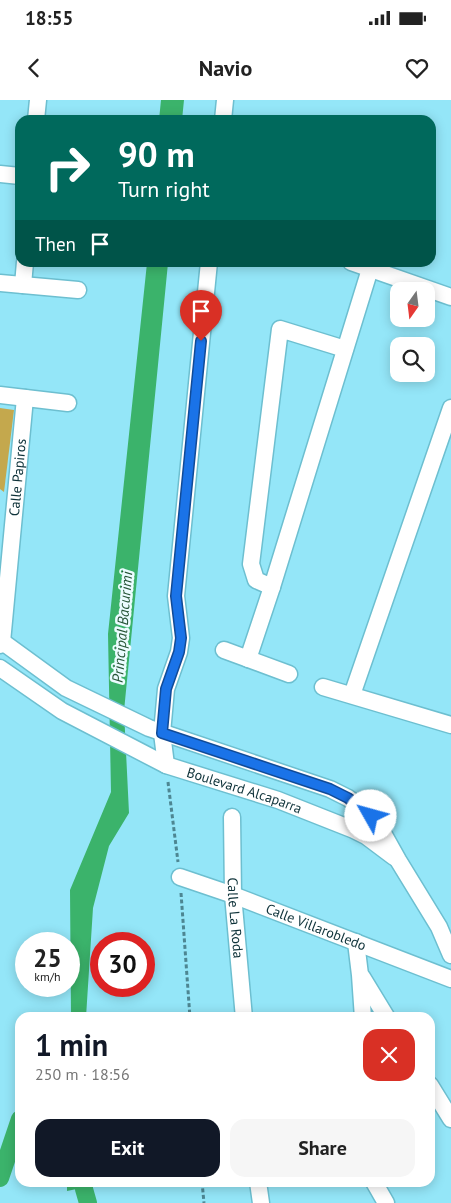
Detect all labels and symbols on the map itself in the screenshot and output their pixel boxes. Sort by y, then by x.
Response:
north arrow [390,282,435,328]
pin [180,290,222,341]
street label: Calle Papiros [5,438,30,517]
water label: Principal Bacurimi [108,570,136,683]
street label: Boulevard Alcaparra [185,763,305,818]
position arrow [344,789,396,841]
street label: Calle La Roda [224,877,248,959]
street label: Calle Villarobledo [263,899,369,955]
speed limit sign: 30 [90,932,155,997]

